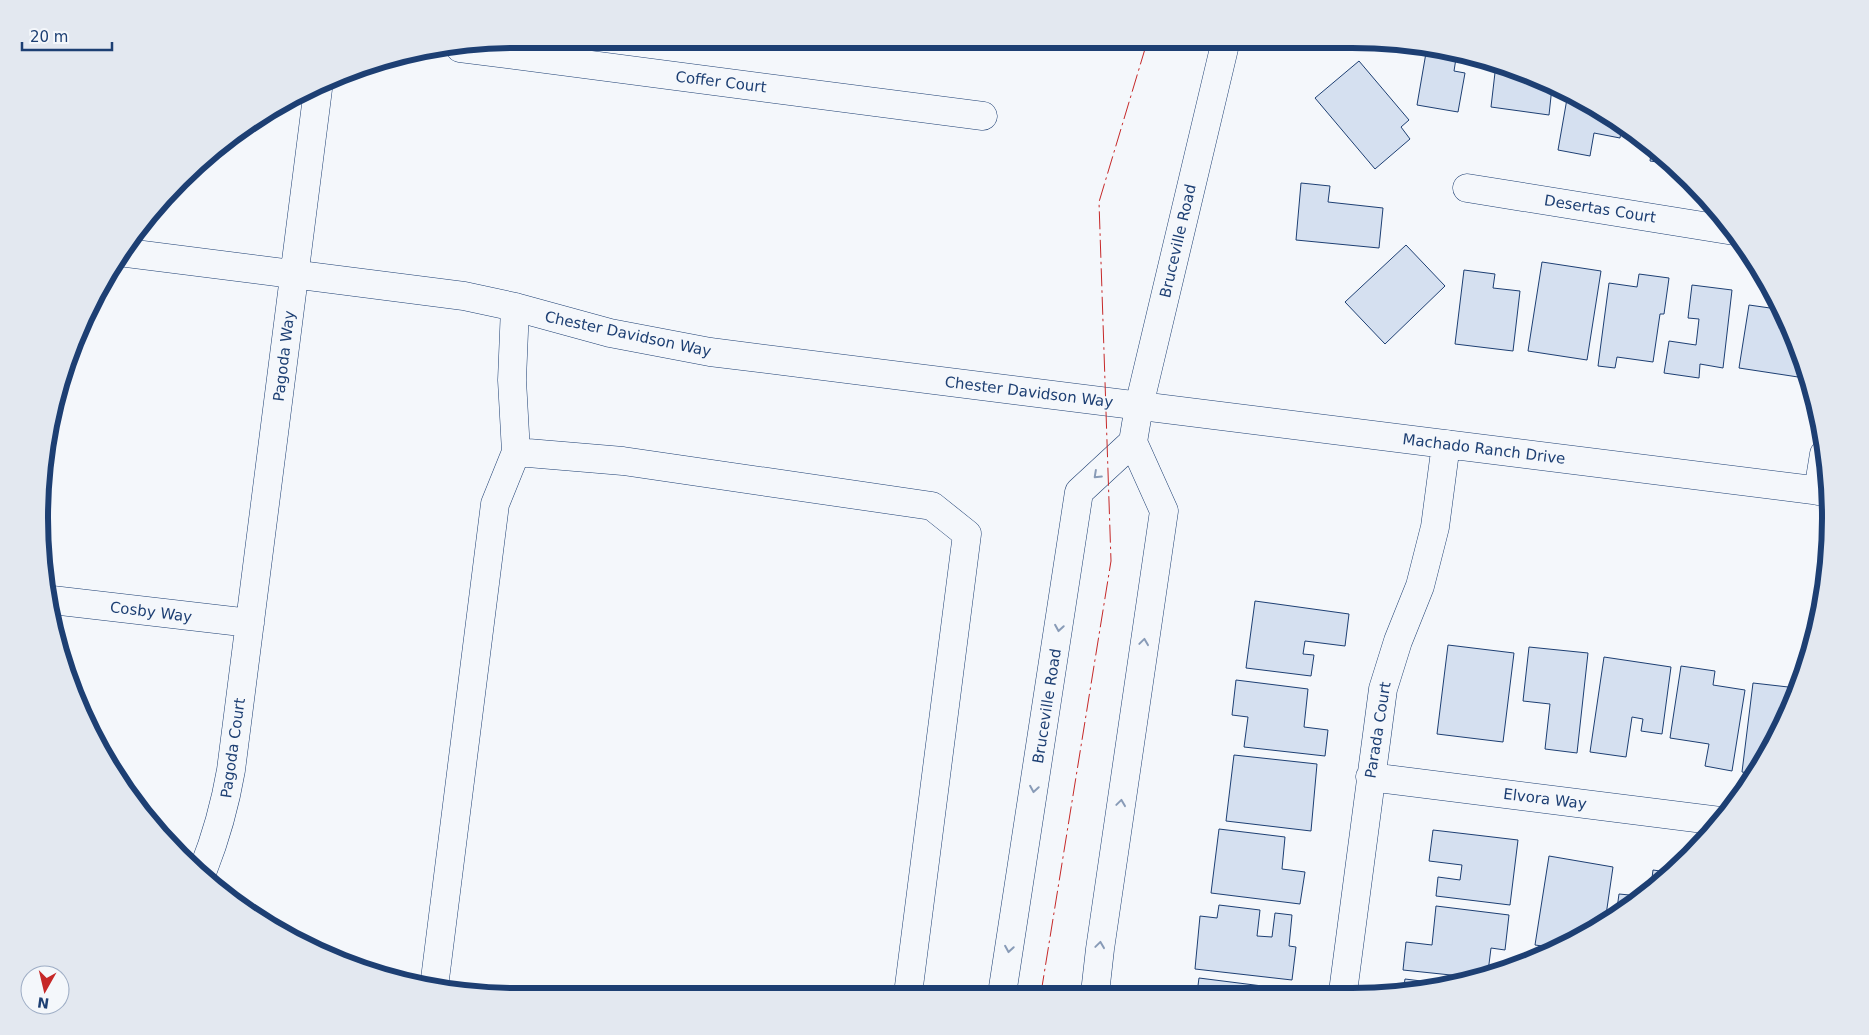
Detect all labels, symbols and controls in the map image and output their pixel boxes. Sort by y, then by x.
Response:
scale bar [22,20,112,52]
text: 20 m [30,28,68,46]
street label: Coffer Court [675,68,768,97]
street label: Bruceville Road [1156,182,1200,300]
street label: Desertas Court [1543,191,1657,227]
street label: Chester Davidson Way [543,308,713,360]
street label: Pagoda Way [269,309,299,403]
street label: Chester Davidson Way [944,373,1114,411]
street label: Machado Ranch Drive [1402,430,1566,468]
one-way arrow [1094,469,1103,478]
street label: Cosby Way [109,598,193,626]
one-way arrow [1054,624,1065,632]
one-way arrow [1139,638,1149,646]
street label: Bruceville Road [1029,647,1065,765]
street label: Parada Court [1361,680,1395,780]
street label: Pagoda Court [217,697,249,799]
one-way arrow [1029,785,1040,793]
street label: Elvora Way [1502,785,1588,813]
one-way arrow [1115,799,1126,807]
one-way arrow [1095,940,1105,949]
one-way arrow [1005,945,1015,953]
north arrow [20,965,70,1015]
text: N [36,994,50,1012]

